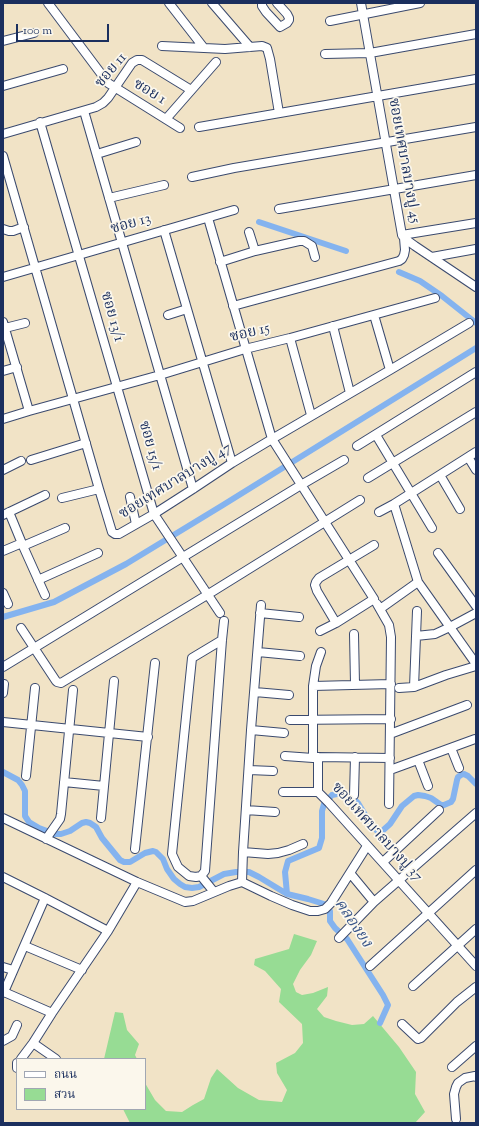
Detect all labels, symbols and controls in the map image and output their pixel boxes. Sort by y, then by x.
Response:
scale bar [18,16,111,42]
text: 100 m [23,22,52,40]
street label: ซอย 11 [92,50,132,92]
street label: ซอย 1 [129,76,169,110]
street label: ซอยเทศบาลบางปู 45 [383,97,423,225]
street label: ซอย 13 [109,211,153,239]
street label: ซอย 13/1 [95,290,127,344]
street label: ซอย 15 [228,320,272,348]
street label: ซอย 15/1 [133,419,165,473]
street label: ซอยเทศบาลบางปู 47 [116,440,236,524]
street label: ซอยเทศบาลบางปู 37 [327,780,425,886]
water label: คลองยง [329,896,375,952]
legend [16,1058,146,1110]
text: ถนน [54,1066,77,1084]
text: สวน [54,1086,75,1104]

